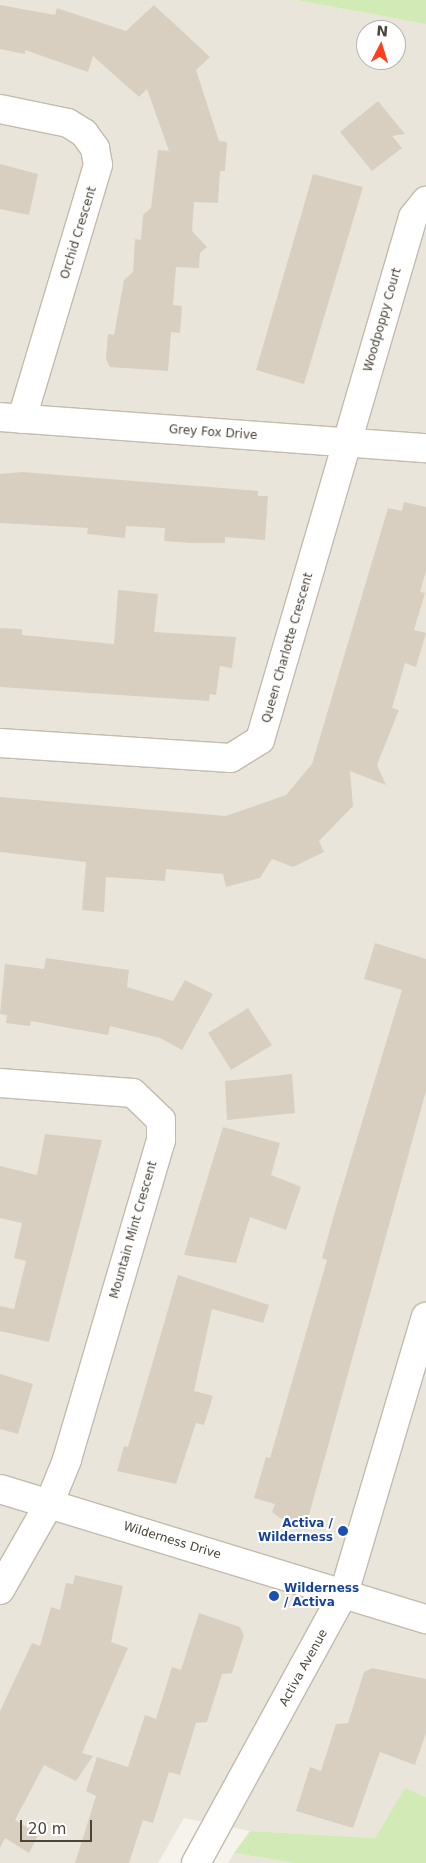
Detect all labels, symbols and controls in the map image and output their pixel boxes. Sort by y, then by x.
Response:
north arrow [356,20,406,70]
text: N [376,23,389,40]
street label: Orchid Crescent [58,185,100,281]
street label: Woodpoppy Court [361,266,405,374]
street label: Grey Fox Drive [168,423,258,443]
street label: Queen Charlotte Crescent [260,571,316,725]
street label: Mountain Mint Crescent [107,1160,161,1300]
place label: Activa / Wilderness [258,1517,333,1545]
street label: Wilderness Drive [121,1519,223,1563]
marker: Activa / Wilderness [337,1525,349,1537]
place label: Wilderness / Activa [284,1582,359,1610]
marker: Wilderness / Activa [268,1590,280,1602]
street label: Activa Avenue [277,1627,331,1709]
scale bar [22,1810,95,1842]
text: 20 m [28,1820,66,1838]

